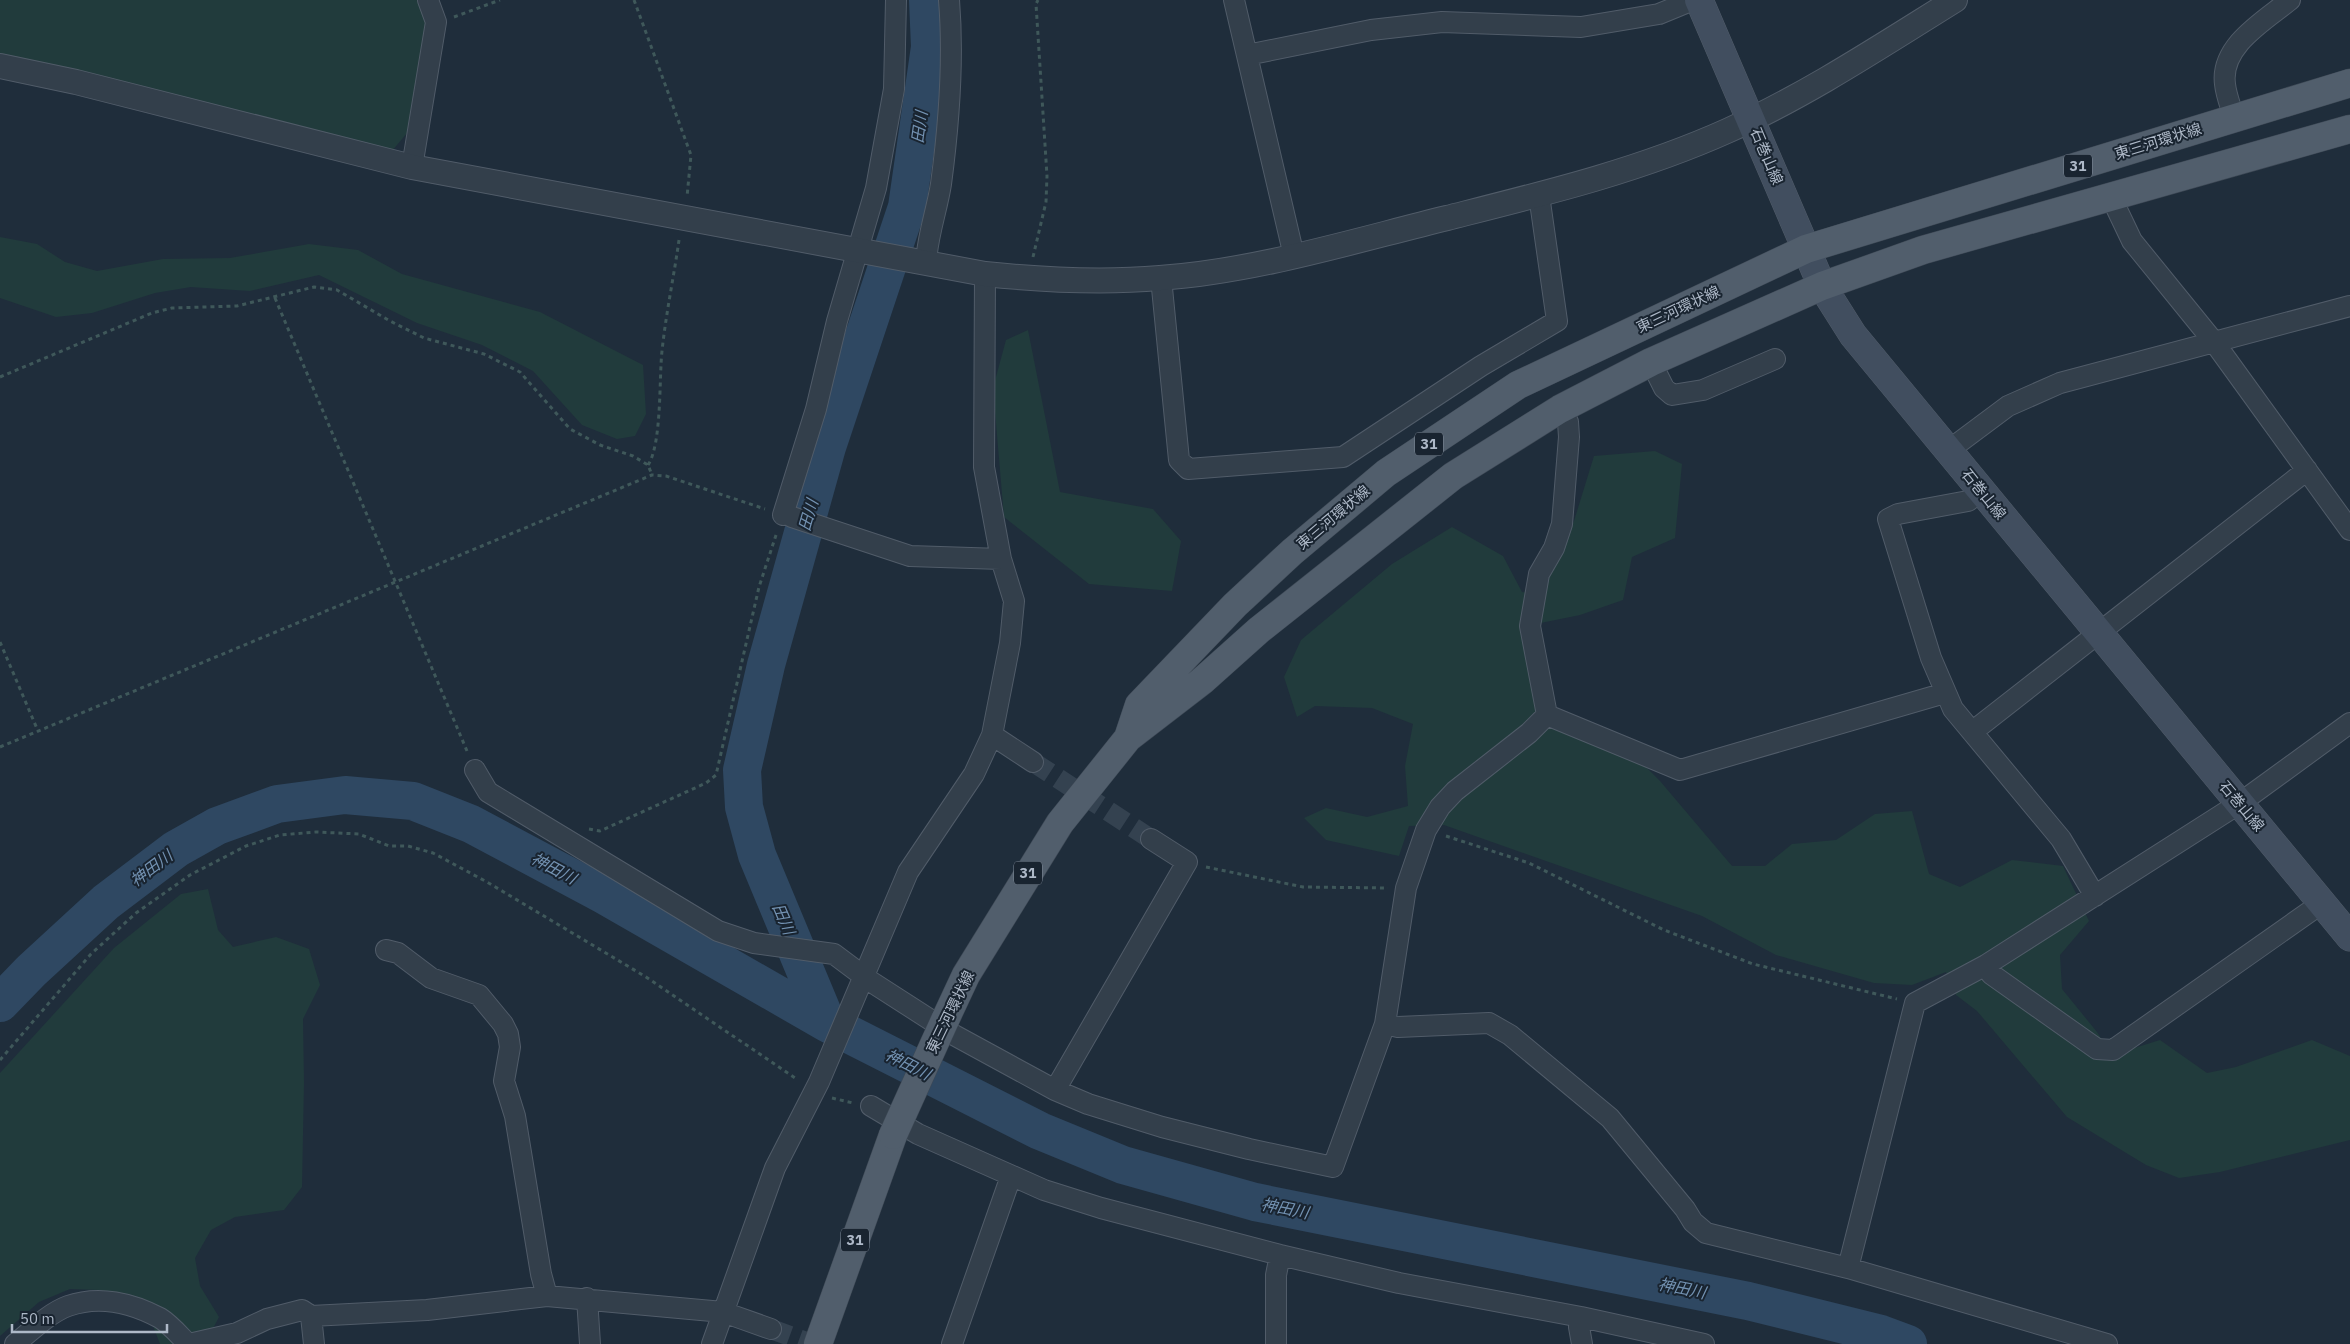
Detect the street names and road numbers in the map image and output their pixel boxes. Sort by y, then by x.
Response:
street label: 東三河環状線 [2112,119,2204,163]
street label: 石巻山線 [1747,125,1787,187]
road number: 31 [2064,154,2092,178]
street label: 東三河環状線 [1633,281,1723,337]
road number: 31 [1415,432,1443,456]
street label: 石巻山線 [1958,465,2010,523]
street label: 東三河環状線 [1292,481,1374,553]
street label: 石巻山線 [2215,777,2269,835]
road number: 31 [1014,861,1042,884]
street label: 東三河環状線 [922,967,978,1057]
road number: 31 [841,1228,869,1252]

